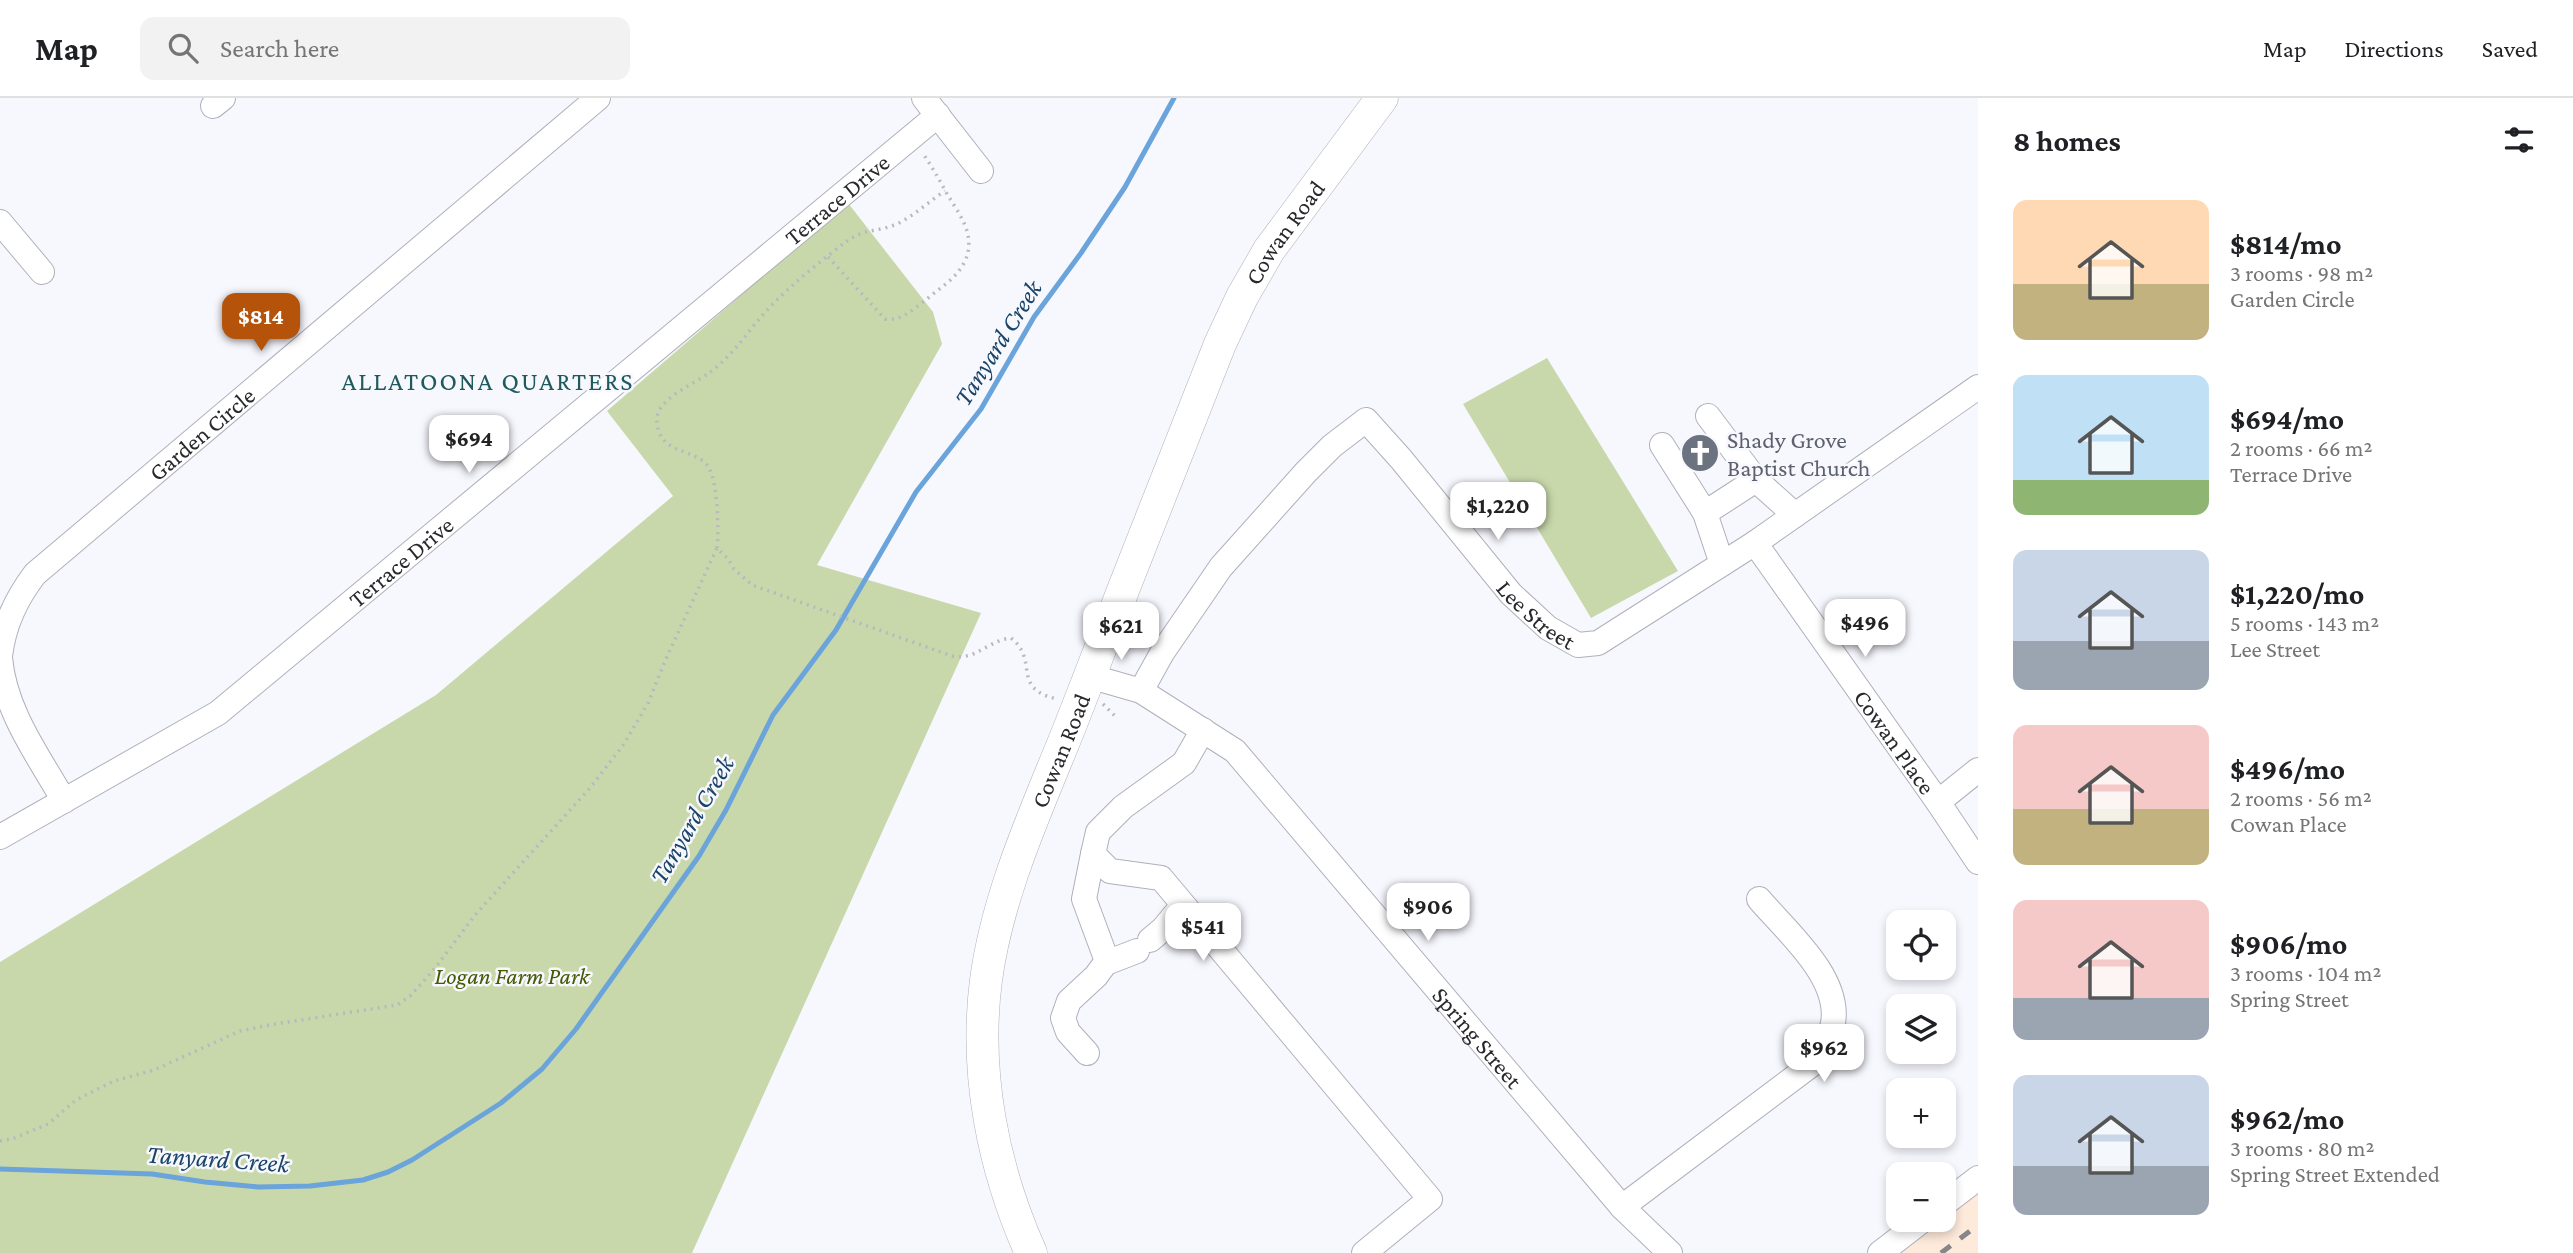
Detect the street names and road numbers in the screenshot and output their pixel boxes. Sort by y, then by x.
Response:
street label: Terrace Drive [779,148,894,250]
street label: Cowan Road [1239,175,1330,289]
street label: Garden Circle [143,381,260,486]
street label: Terrace Drive [343,510,458,613]
street label: Lee Street [1492,574,1581,655]
street label: Cowan Place [1849,684,1941,799]
street label: Cowan Road [1025,689,1095,811]
street label: Spring Street [1428,981,1529,1094]

